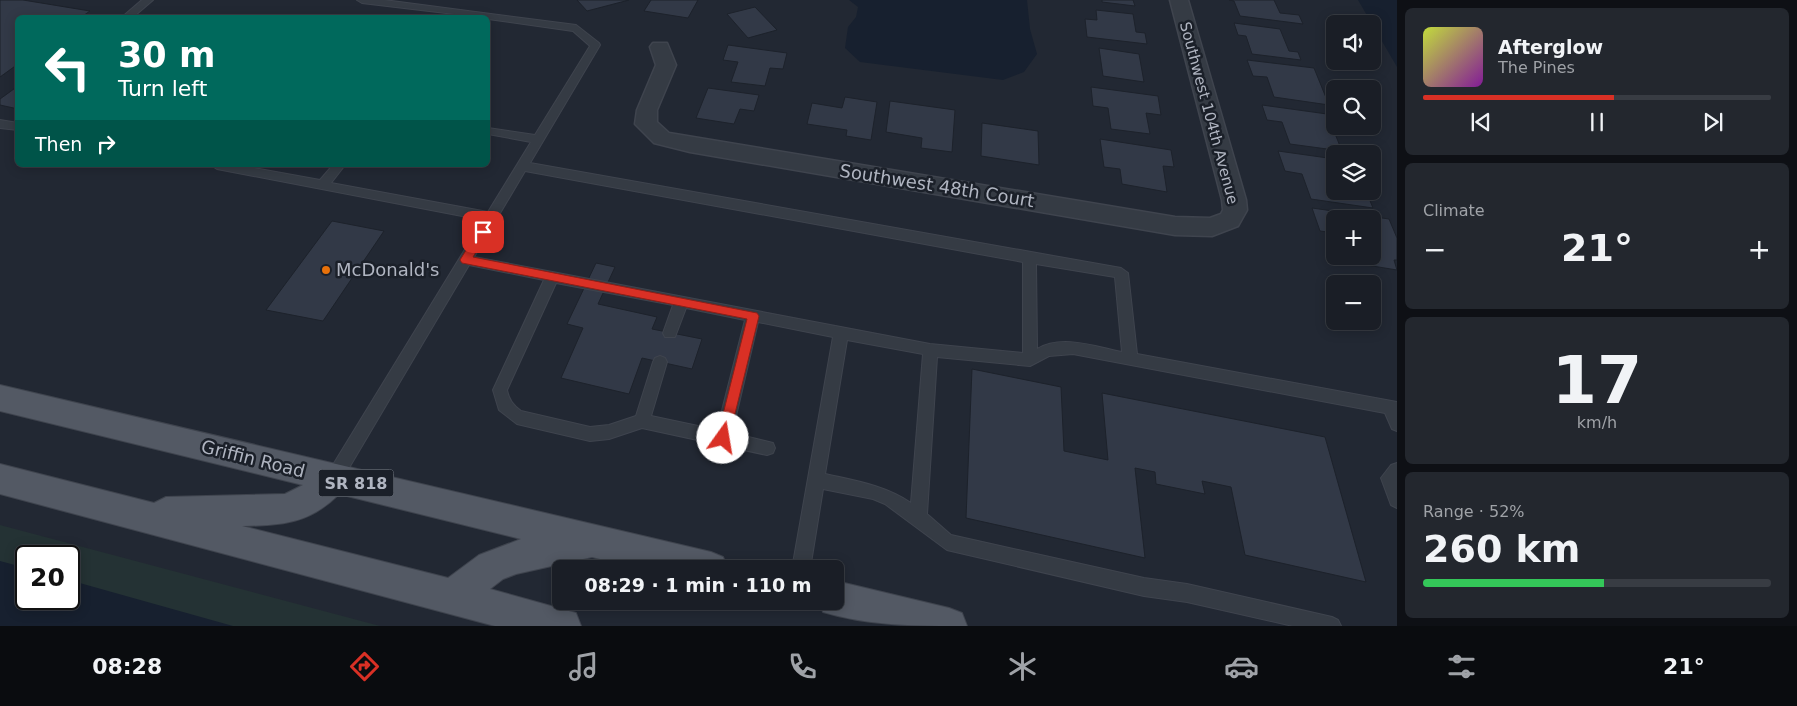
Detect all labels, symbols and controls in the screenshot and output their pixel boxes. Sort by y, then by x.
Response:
map controls [1326,15,1381,330]
button: sound [1326,15,1381,70]
street label: Southwest 104th Avenue [1176,20,1242,206]
icon: left [35,35,100,100]
text: 30 m [118,35,215,75]
text: Afterglow [1498,36,1603,58]
text: The Pines [1498,58,1575,77]
text: Turn left [118,76,207,101]
button: search [1326,80,1381,135]
icon: previous [1467,108,1495,136]
icon: pause [1583,108,1611,136]
icon: next [1699,108,1727,136]
icon: right [92,130,120,158]
text: Then [35,133,82,155]
button: layers [1326,145,1381,200]
street label: Southwest 48th Court [838,160,1036,211]
text: Climate [1423,201,1485,220]
button: + [1326,210,1381,265]
pin [462,211,504,253]
icon: arrive [469,218,497,246]
text: 21° [1561,226,1633,270]
text: − [1423,233,1446,266]
text: + [1748,233,1771,266]
place label: McDonald's [336,259,440,280]
marker: McDonald's [320,264,332,276]
button: − [1326,275,1381,330]
text: 17 [1552,343,1642,418]
position arrow [696,411,748,463]
text: km/h [1577,413,1617,432]
street label: Griffin Road [199,435,307,482]
road number: SR 818 [318,469,394,496]
text: Range · 52% [1423,502,1525,521]
text: 260 km [1423,527,1580,571]
speed limit sign: 20 [15,545,80,610]
text: 08:29 · 1 min · 110 m [584,574,812,596]
icon: directions [347,649,382,684]
icon: music [566,649,601,684]
icon: phone [785,649,820,684]
icon: climate [1005,649,1040,684]
icon: car [1224,649,1259,684]
icon: filters [1444,649,1479,684]
text: 08:28 [92,654,162,679]
text: 21° [1663,654,1705,679]

